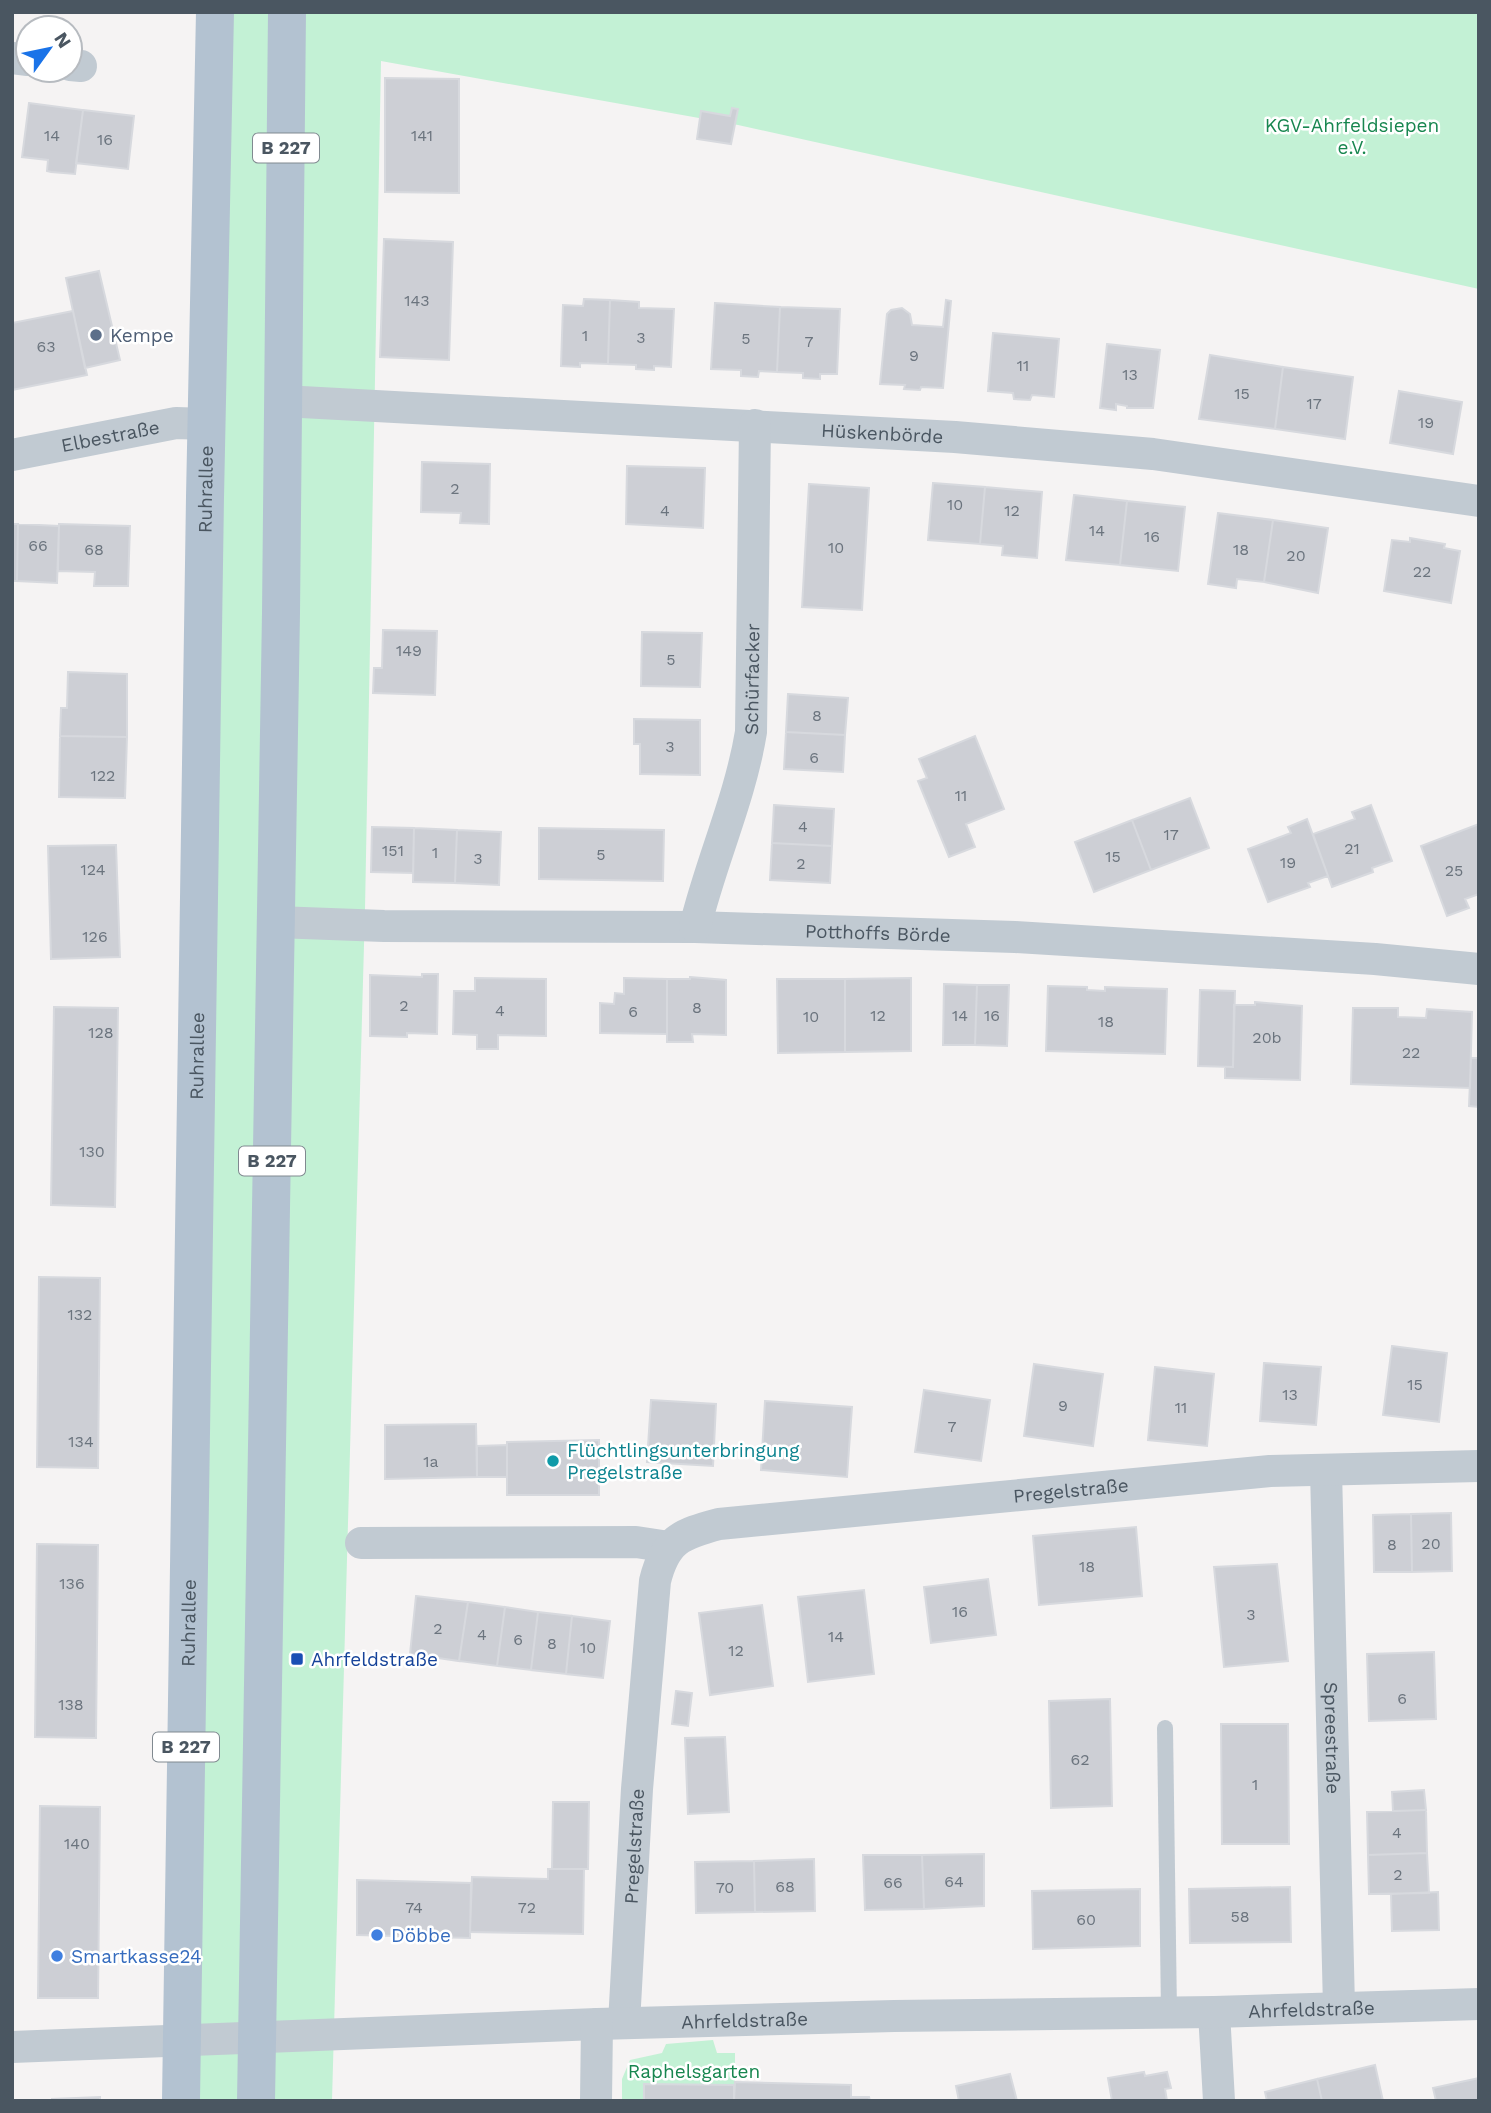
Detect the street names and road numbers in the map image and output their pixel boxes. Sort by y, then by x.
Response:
road number: B 227 [253,134,319,162]
street label: Elbestraße [59,415,161,457]
street label: Hüskenbörde [820,419,944,448]
street label: Ruhrallee [193,445,218,533]
street label: Schürfacker [740,623,764,735]
street label: Potthoffs Börde [805,919,951,947]
street label: Ruhrallee [185,1012,209,1100]
road number: B 227 [239,1146,305,1176]
street label: Pregelstraße [1012,1474,1130,1508]
street label: Ruhrallee [176,1579,201,1667]
street label: Spreestraße [1319,1681,1345,1794]
road number: B 227 [153,1732,219,1762]
street label: Pregelstraße [620,1788,649,1905]
street label: Ahrfeldstraße [1248,1996,1375,2023]
street label: Ahrfeldstraße [681,2007,808,2034]

